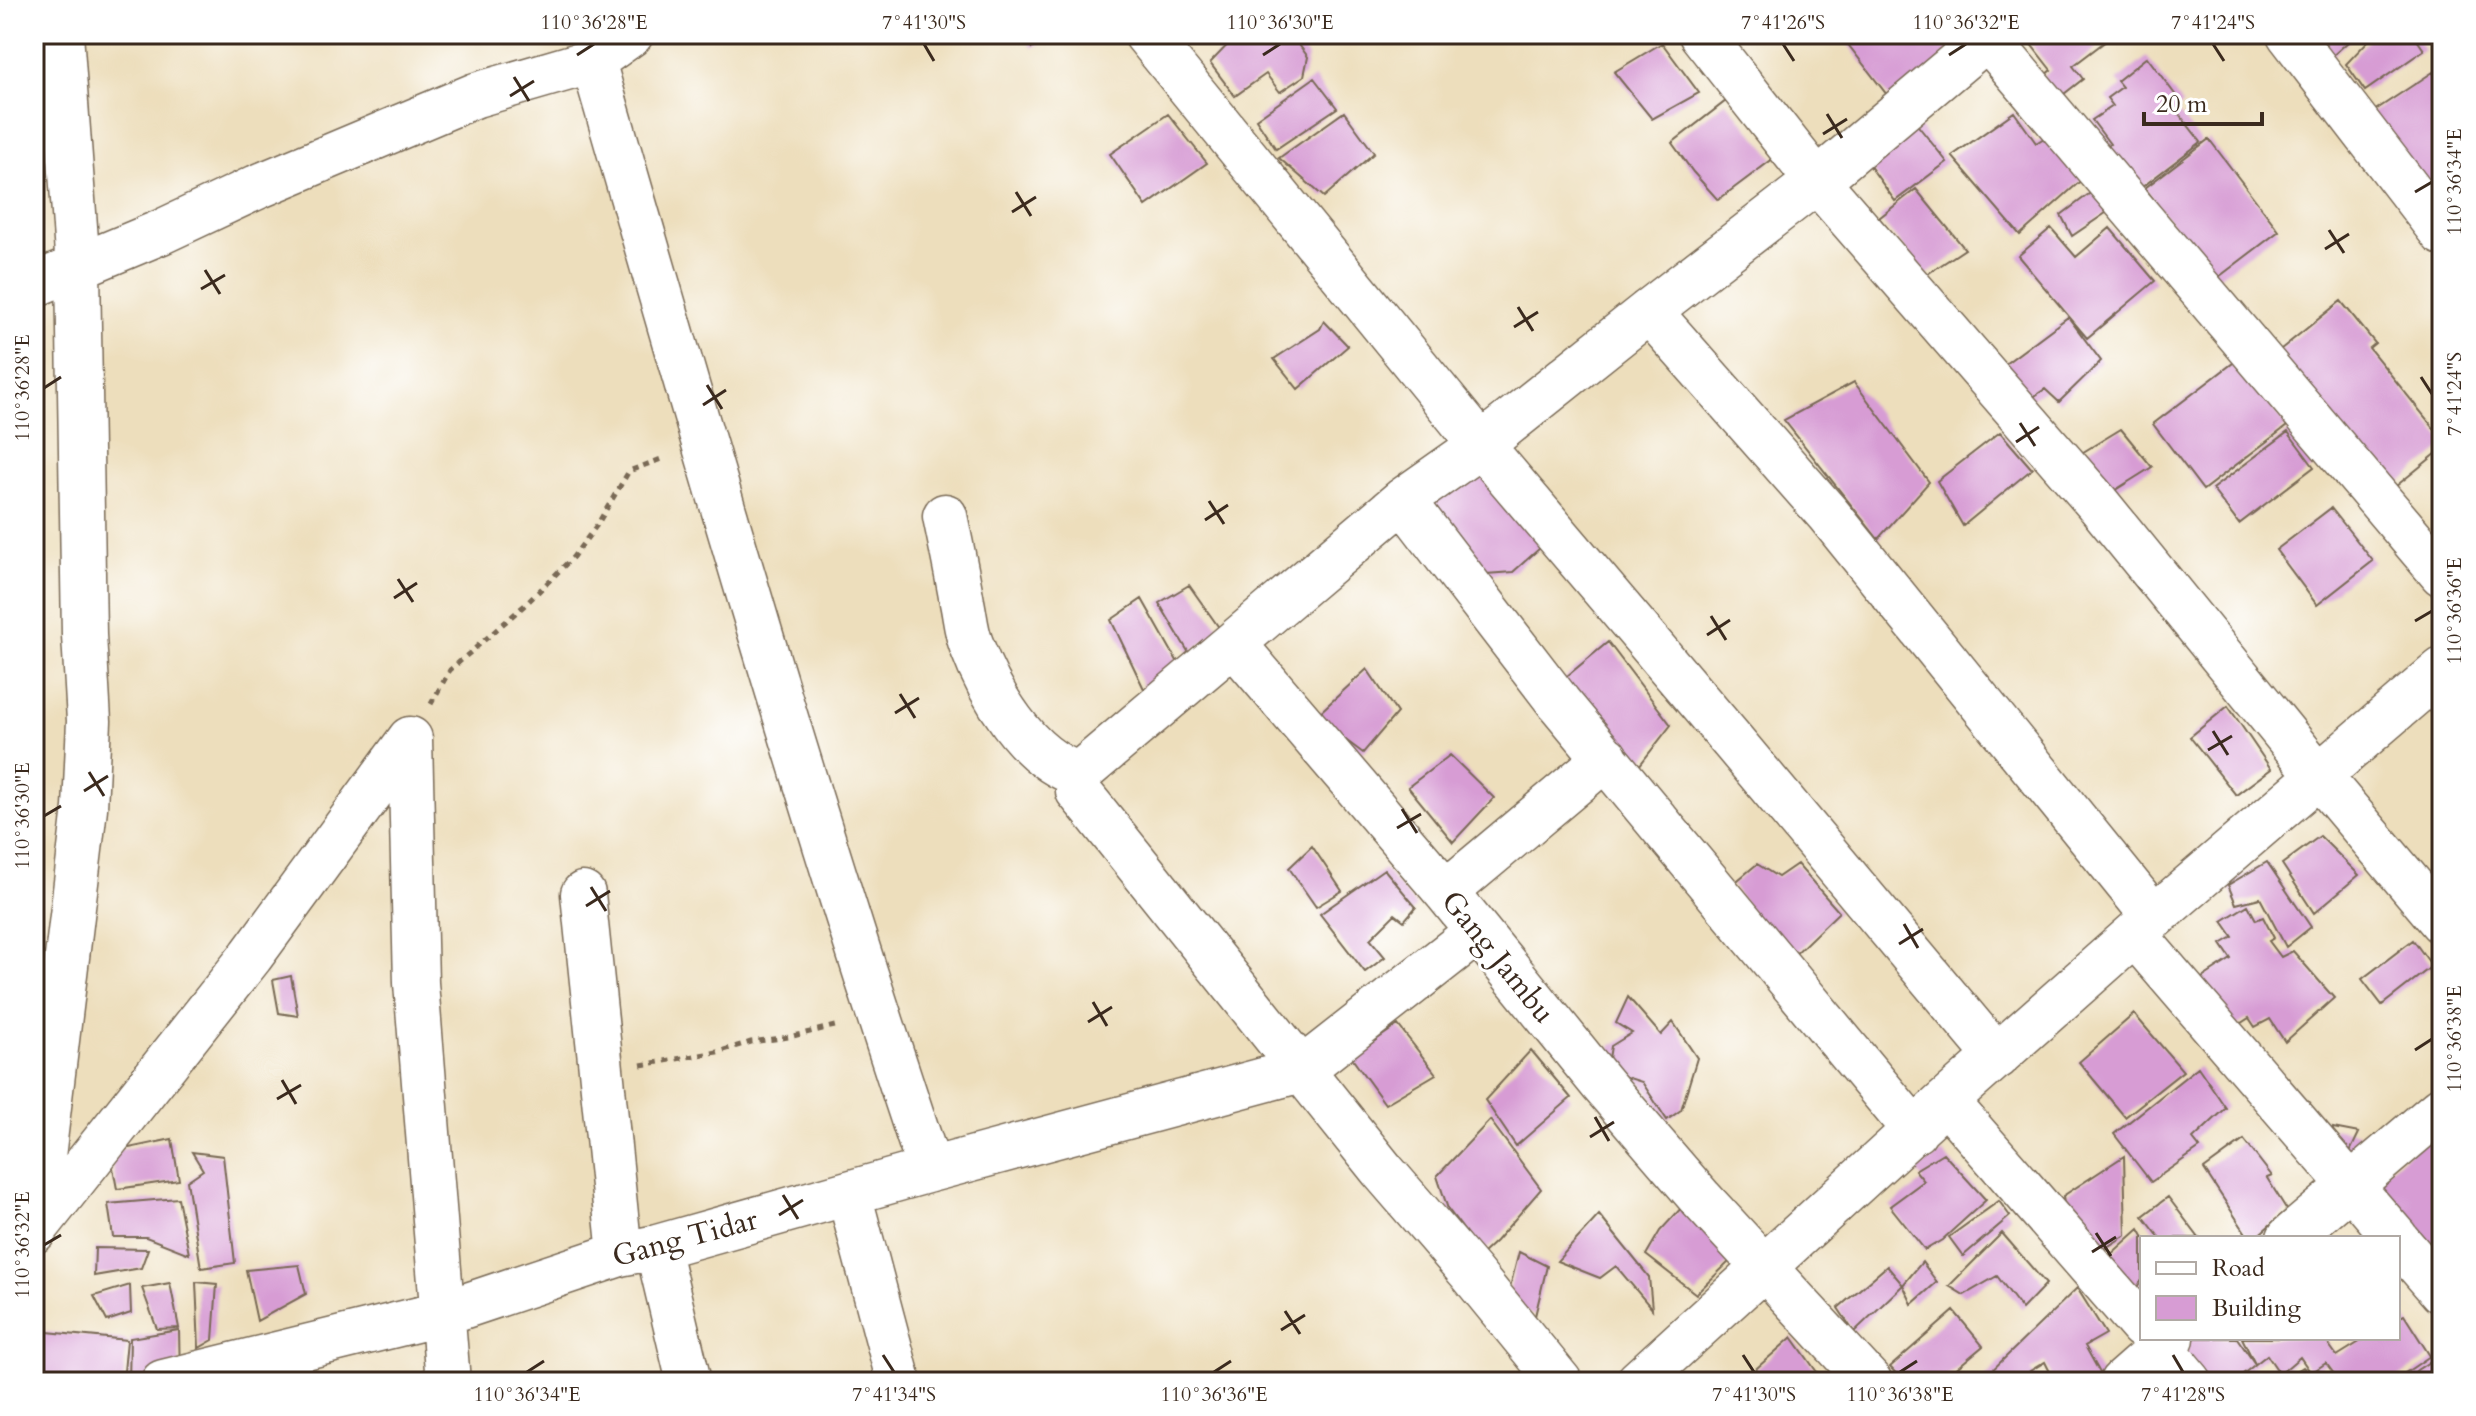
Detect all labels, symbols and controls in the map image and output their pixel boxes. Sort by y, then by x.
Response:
text: 110°36'28"E [541,9,647,36]
text: 7°41'30"S [882,9,966,36]
text: 110°36'30"E [1227,9,1333,36]
text: 7°41'26"S [1741,9,1825,36]
text: 110°36'32"E [1913,9,2019,36]
text: 7°41'24"S [2171,9,2255,36]
scale bar [2144,76,2262,126]
text: 20 m [2156,88,2208,121]
text: 110°36'34"E [2441,129,2468,235]
text: 110°36'28"E [9,335,36,441]
text: 7°41'24"S [2441,352,2468,436]
text: 110°36'36"E [2441,558,2468,664]
text: 110°36'30"E [9,763,36,869]
street label: Gang Jambu [1432,882,1564,1032]
text: 110°36'38"E [2441,986,2468,1092]
text: 110°36'32"E [9,1192,36,1298]
street label: Gang Tidar [608,1199,762,1277]
legend [2140,1236,2400,1340]
text: Road [2212,1252,2265,1285]
text: Building [2212,1292,2302,1325]
text: 110°36'34"E [474,1381,580,1408]
text: 7°41'34"S [852,1381,936,1408]
text: 110°36'36"E [1161,1381,1267,1408]
text: 7°41'30"S [1712,1381,1796,1408]
text: 110°36'38"E [1847,1381,1953,1408]
text: 7°41'28"S [2141,1381,2225,1408]

